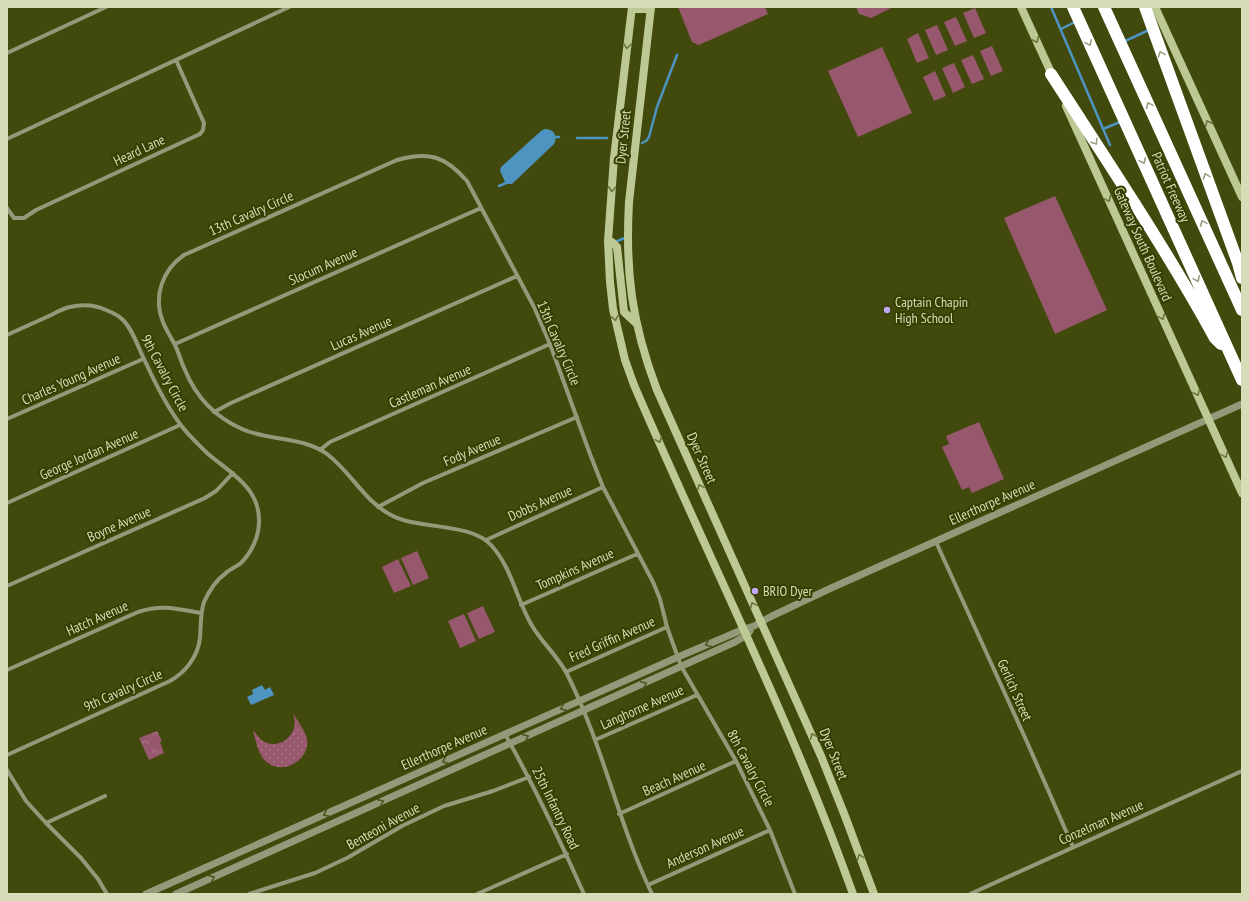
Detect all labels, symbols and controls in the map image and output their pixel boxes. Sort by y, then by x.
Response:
one-way arrow [1031,36,1039,44]
one-way arrow [1084,38,1092,46]
one-way arrow [623,43,632,49]
one-way arrow [1158,50,1166,57]
one-way arrow [1146,102,1154,109]
street label: Dyer Street [611,109,635,165]
one-way arrow [1205,120,1213,127]
street label: Heard Lane [110,130,168,170]
one-way arrow [1090,138,1098,145]
street label: Patriot Freeway [1147,149,1195,226]
one-way arrow [1138,157,1146,164]
one-way arrow [1202,172,1210,179]
street label: Gateway South Boulevard [1110,184,1176,304]
street label: 13th Cavalry Circle [206,186,296,240]
one-way arrow [607,186,616,192]
one-way arrow [1103,194,1111,202]
one-way arrow [1200,220,1208,228]
street label: Slocum Avenue [286,243,360,289]
one-way arrow [1192,275,1200,283]
place label: Captain Chapin High School [895,293,968,327]
street label: 13th Cavalry Circle [533,298,585,388]
marker: Captain Chapin High School [882,305,892,315]
street label: Lucas Avenue [328,311,395,354]
one-way arrow [1157,313,1165,320]
one-way arrow [611,315,619,321]
street label: 9th Cavalry Circle [137,332,193,415]
street label: Charles Young Avenue [19,349,123,409]
street label: Castleman Avenue [386,360,474,412]
one-way arrow [1192,389,1200,396]
street label: George Jordan Avenue [37,424,141,484]
street label: Fody Avenue [441,430,504,470]
street label: Dyer Street [683,430,721,486]
one-way arrow [654,437,662,444]
one-way arrow [1220,450,1228,458]
street label: Ellerthorpe Avenue [946,475,1038,529]
street label: Dobbs Avenue [505,481,575,525]
one-way arrow [697,483,705,491]
street label: Boyne Avenue [84,502,154,546]
street label: Tompkins Avenue [533,544,617,594]
place label: BRIO Dyer [763,582,812,600]
marker: BRIO Dyer [750,586,760,596]
street label: Hatch Avenue [63,596,131,640]
one-way arrow [750,602,758,609]
street label: Fred Griffin Avenue [566,612,658,666]
one-way arrow [705,639,712,647]
street label: Gerlich Street [993,656,1037,724]
street label: 9th Cavalry Circle [81,665,165,715]
one-way arrow [640,680,647,688]
street label: Langhorne Avenue [598,681,687,733]
one-way arrow [560,703,568,711]
street label: Ellerthorpe Avenue [398,720,490,774]
street label: Dyer Street [816,726,853,783]
street label: 8th Cavalry Circle [723,727,779,810]
one-way arrow [809,733,817,740]
one-way arrow [521,734,529,742]
one-way arrow [441,756,449,764]
street label: Beach Avenue [640,756,709,800]
street label: 25th Infantry Road [528,764,584,852]
street label: Conzelman Avenue [1056,795,1146,849]
street label: Benteoni Avenue [343,798,423,854]
one-way arrow [377,799,385,807]
one-way arrow [323,809,330,817]
street label: Anderson Avenue [663,822,747,872]
one-way arrow [857,854,865,861]
one-way arrow [207,875,215,883]

